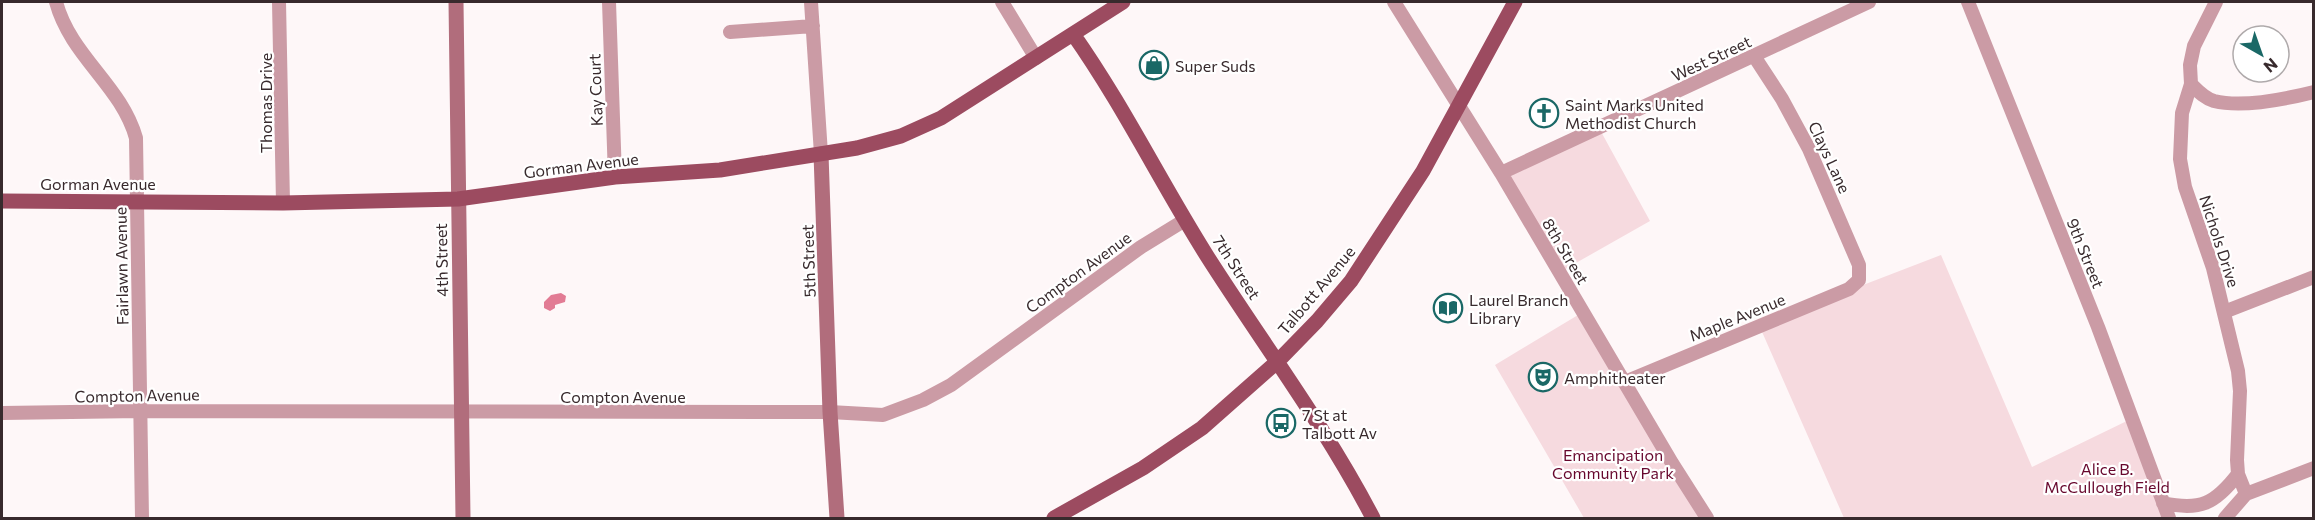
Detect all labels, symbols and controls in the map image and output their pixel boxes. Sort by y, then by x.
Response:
north arrow [2231,24,2291,84]
street label: West Street [1668,31,1754,85]
shop icon: Super Suds [1138,49,1170,81]
street label: Thomas Drive [256,53,275,153]
street label: Kay Court [584,53,606,127]
text: N [2260,55,2282,77]
place label: Super Suds [1175,56,1256,75]
place label: Saint Marks United Methodist Church [1565,95,1704,132]
church icon: Saint Marks United Methodist Church [1528,97,1560,129]
street label: Clays Lane [1805,118,1855,196]
street label: Gorman Avenue [522,149,640,181]
street label: Gorman Avenue [40,174,156,193]
street label: Nichols Drive [2196,192,2244,290]
street label: Fairlawn Avenue [110,207,132,325]
street label: 8th Street [1539,215,1593,288]
street label: 9th Street [2063,215,2109,291]
street label: 4th Street [431,223,451,297]
street label: 5th Street [797,224,819,298]
street label: Compton Avenue [1022,227,1134,317]
street label: 7th Street [1209,231,1265,303]
street label: Talbott Avenue [1273,242,1359,338]
street label: Maple Avenue [1686,289,1788,345]
place label: Laurel Branch Library [1469,290,1568,327]
library icon: Laurel Branch Library [1432,292,1464,324]
theatre icon: Amphitheater [1527,361,1559,393]
place label: Amphitheater [1564,368,1666,387]
street label: Compton Avenue [74,384,200,406]
street label: Compton Avenue [560,387,686,406]
place label: 7 St at Talbott Av [1302,405,1377,442]
bus stop icon: 7 St at Talbott Av [1265,407,1297,439]
park label: Emancipation Community Park [1552,445,1674,482]
park label: Alice B. McCullough Field [2044,459,2170,496]

